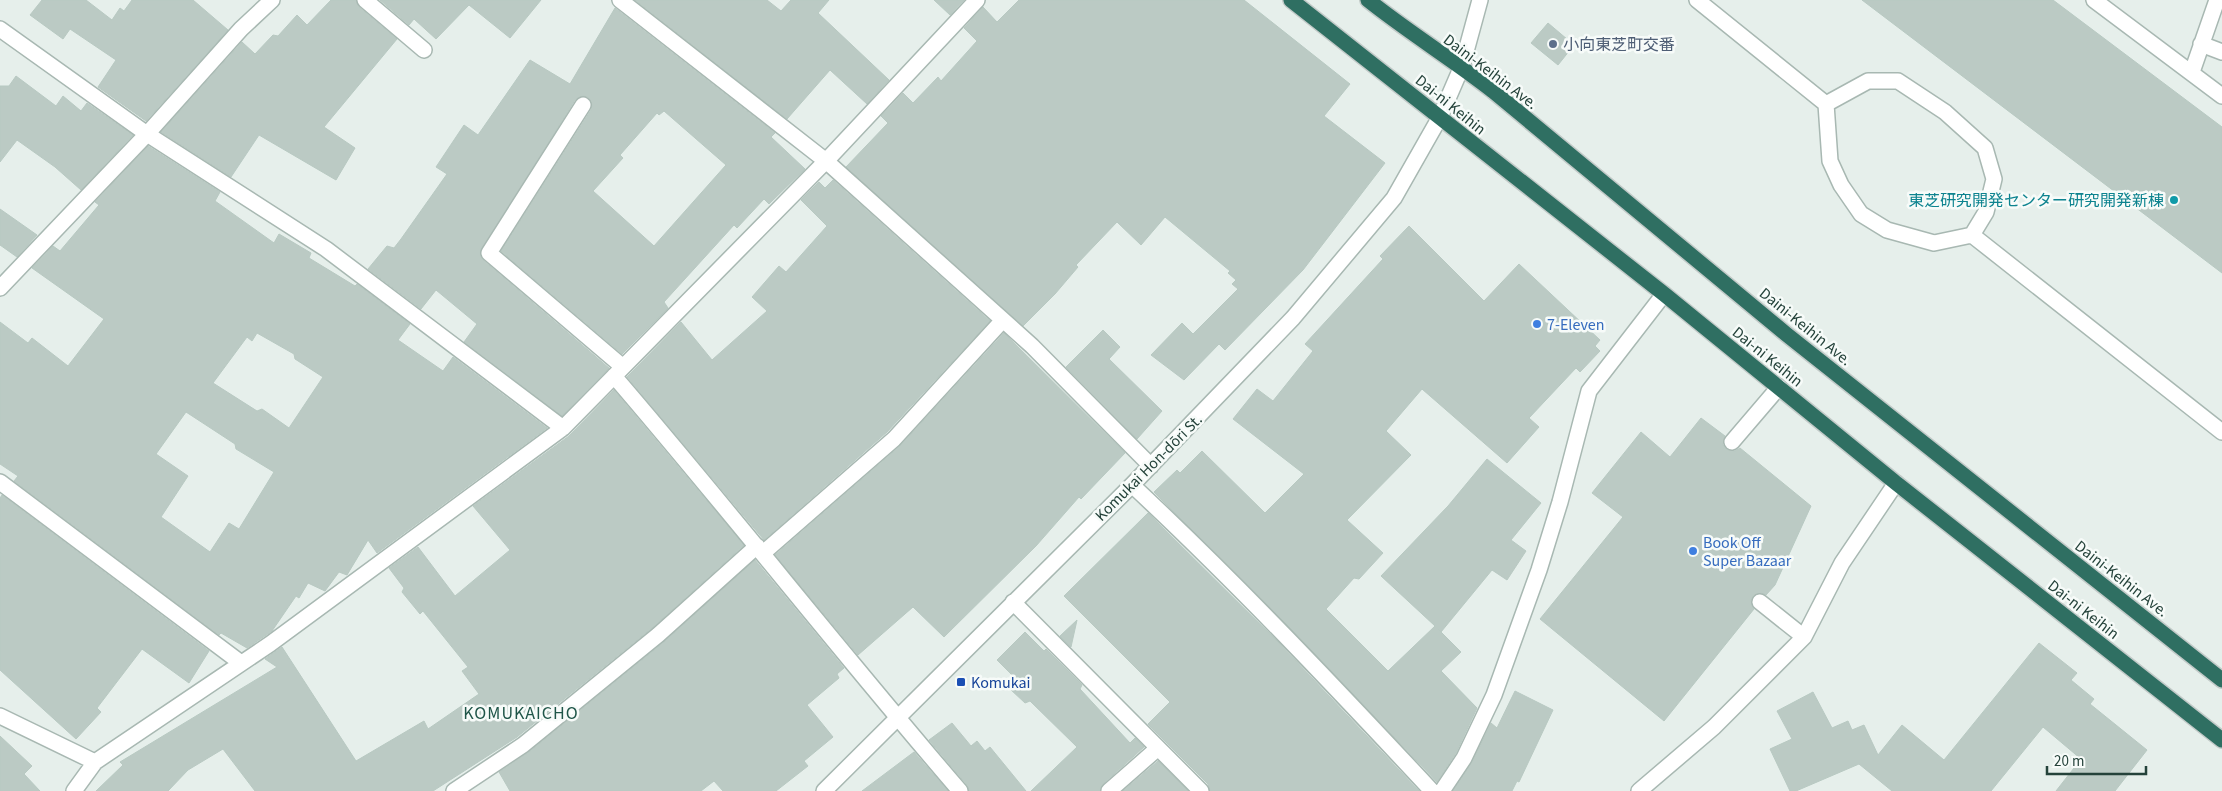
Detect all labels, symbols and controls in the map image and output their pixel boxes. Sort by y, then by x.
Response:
street label: Daini-Keihin Ave. [1439,29,1542,115]
place label: 小向東芝町交番 [1563,34,1675,56]
marker: 小向東芝町交番 [1547,38,1559,50]
street label: Dai-ni Keihin [1410,69,1490,140]
place label: 東芝研究開発センター研究開発新棟 [1908,190,2164,212]
marker: 東芝研究開発センター研究開発新棟 [2168,194,2180,206]
street label: Daini-Keihin Ave. [1755,283,1856,371]
place label: 7-Eleven [1547,314,1605,336]
marker: 7-Eleven [1531,318,1543,330]
street label: Dai-ni Keihin [1727,321,1807,392]
street label: Komukai Hon-dōri St. [1090,409,1207,526]
place label: Book Off Super Bazaar [1703,532,1792,572]
street label: Daini-Keihin Ave. [2070,535,2173,622]
marker: Book Off Super Bazaar [1687,545,1699,557]
street label: Dai-ni Keihin [2043,575,2124,645]
place label: Komukai [971,672,1031,694]
marker: Komukai [955,676,967,688]
district label: KOMUKAICHO [463,701,579,726]
scale bar [2047,744,2146,776]
text: 20 m [2054,751,2084,772]

